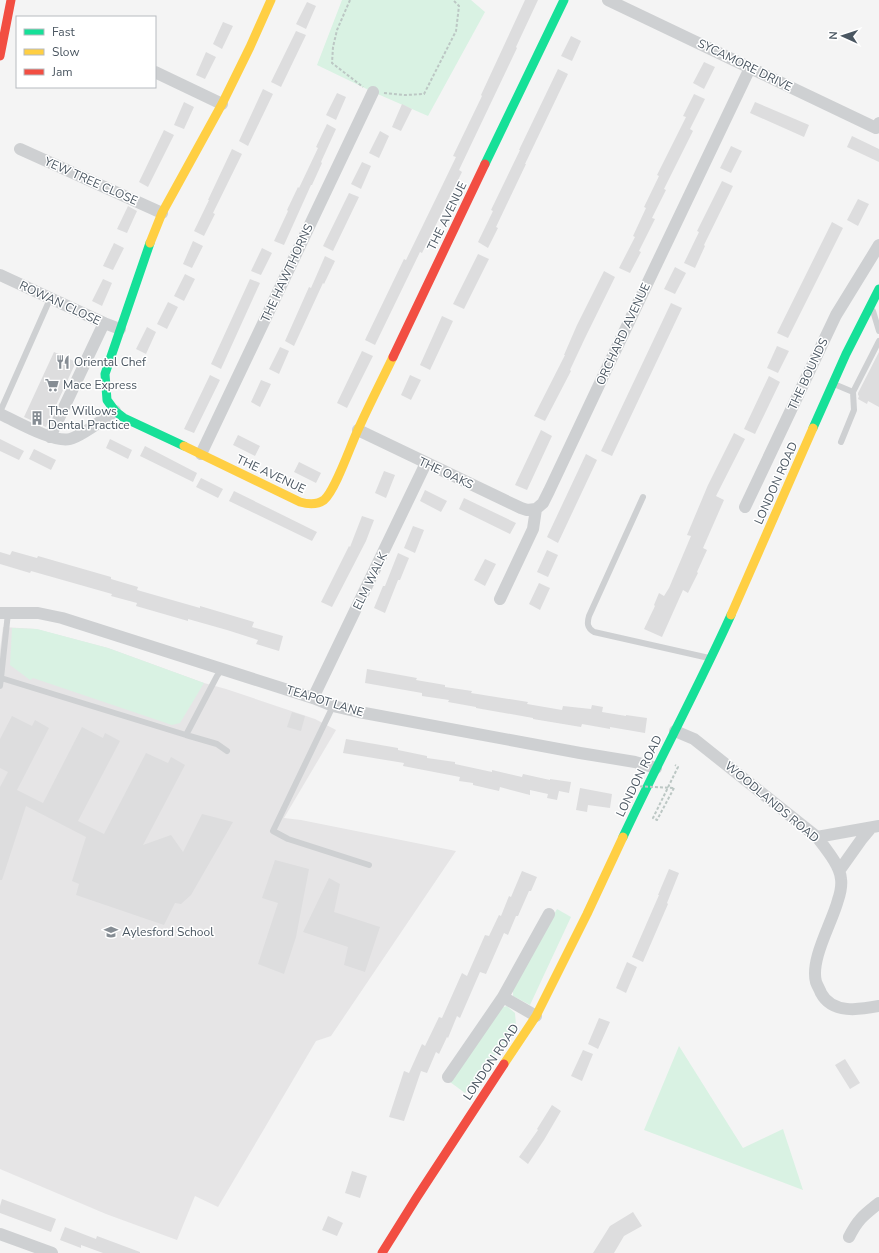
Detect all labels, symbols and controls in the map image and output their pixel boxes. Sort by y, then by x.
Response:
legend [16,16,156,88]
north arrow [823,16,863,56]
text: Fast [52,24,75,40]
text: N [826,31,841,40]
street label: SYCAMORE DRIVE [695,35,795,95]
text: Slow [52,44,80,60]
text: Jam [51,64,73,80]
street label: YEW TREE CLOSE [41,153,140,209]
street label: THE AVENUE [424,179,470,253]
street label: THE HAWTHORNS [257,221,317,325]
street label: ROWAN CLOSE [17,277,103,329]
street label: ORCHARD AVENUE [592,280,654,388]
street label: THE BOUNDS [784,335,832,413]
restaurant icon: Oriental Chef [55,354,71,370]
place label: Oriental Chef [74,354,147,370]
supermarket icon: Mace Express [44,377,60,393]
place label: Mace Express [63,377,137,393]
place label: The Willows Dental Practice [48,403,130,433]
building icon: The Willows Dental Practice [29,410,45,426]
street label: LONDON ROAD [751,439,801,527]
street label: THE AVENUE [234,451,308,497]
street label: THE OAKS [416,453,476,493]
street label: ELM WALK [349,549,391,612]
street label: TEAPOT LANE [284,682,366,720]
street label: LONDON ROAD [612,732,666,819]
street label: WOODLANDS ROAD [722,758,823,846]
school or university icon: Aylesford School [103,924,119,940]
place label: Aylesford School [122,924,214,940]
street label: LONDON ROAD [460,1021,523,1103]

